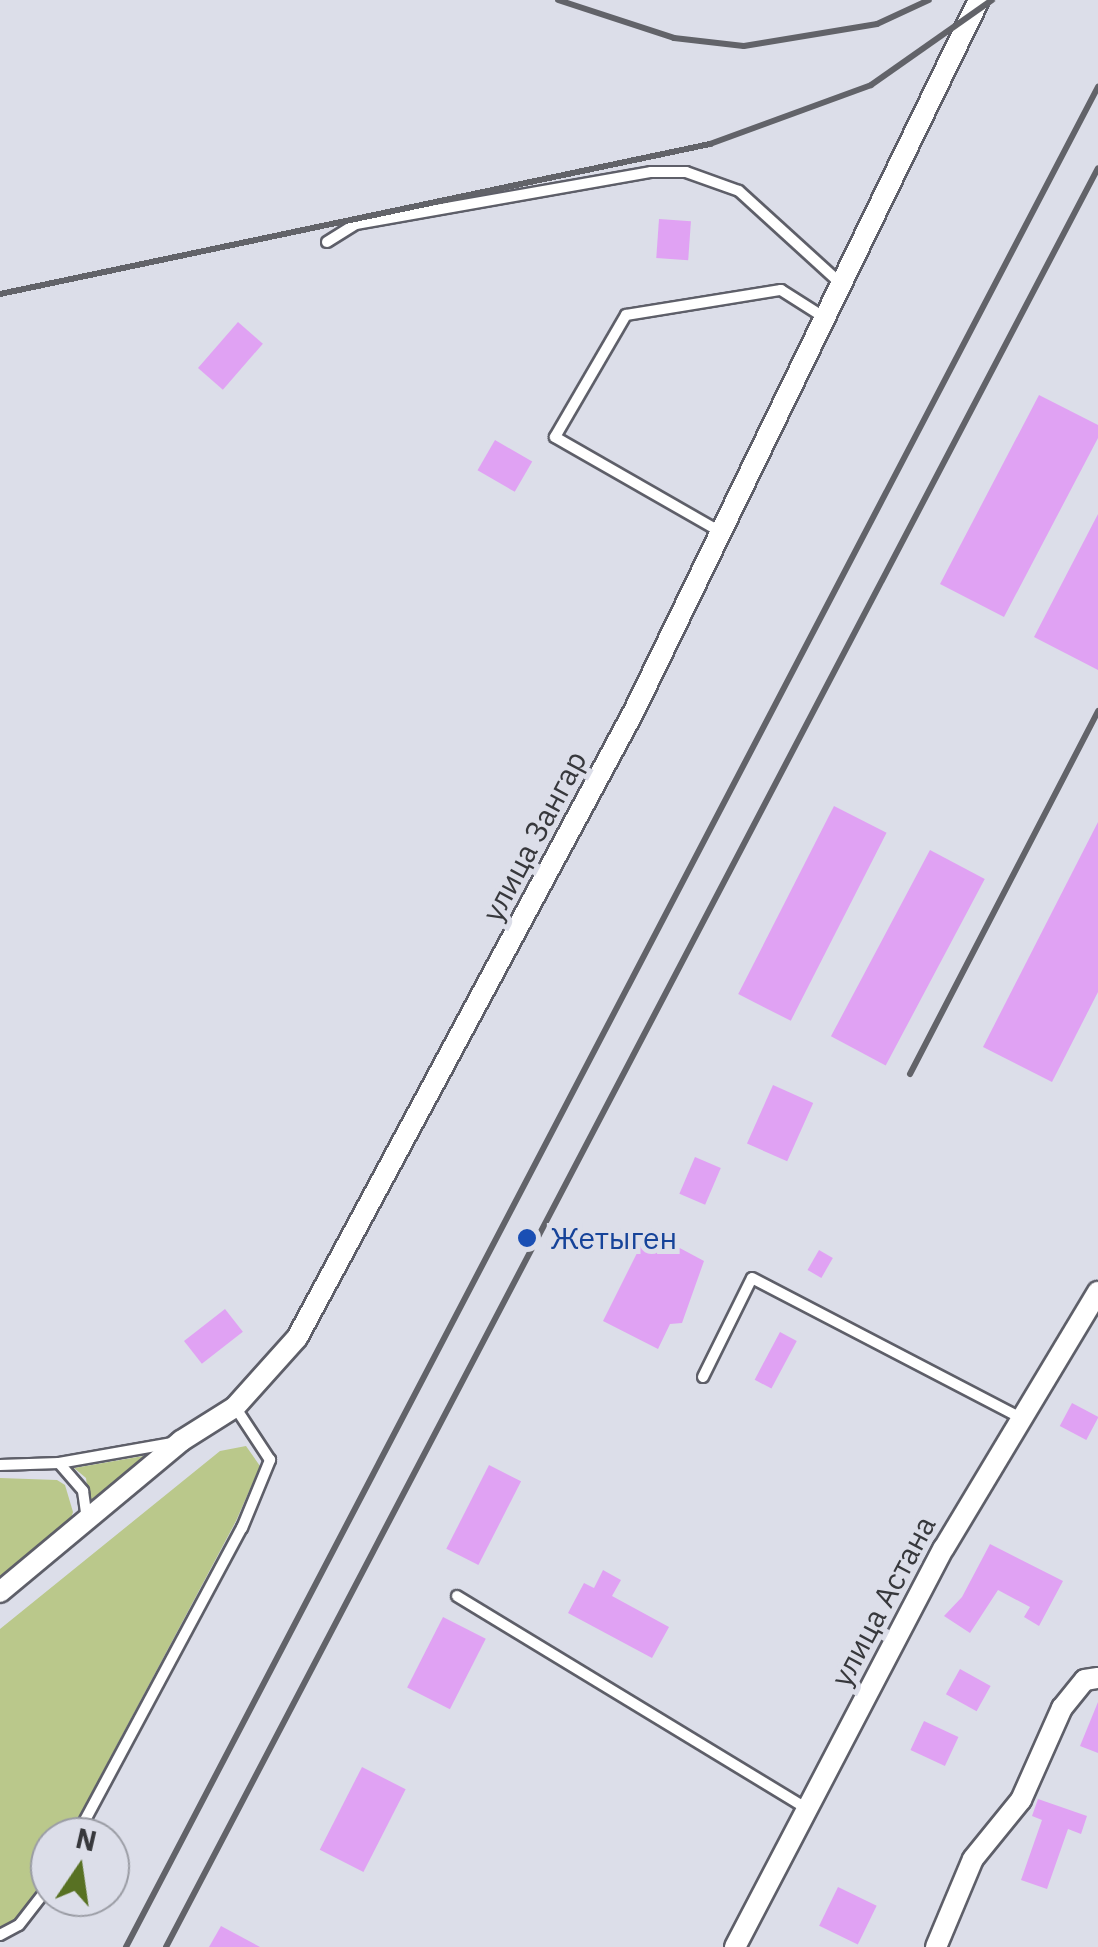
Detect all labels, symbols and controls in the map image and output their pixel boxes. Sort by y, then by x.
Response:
street label: улица Зангар [474,745,594,927]
place label: Жетыген [550,1220,677,1256]
marker: Жетыген [514,1225,540,1251]
street label: улица Астана [823,1510,943,1692]
north arrow [30,1817,130,1917]
text: N [72,1819,100,1860]

